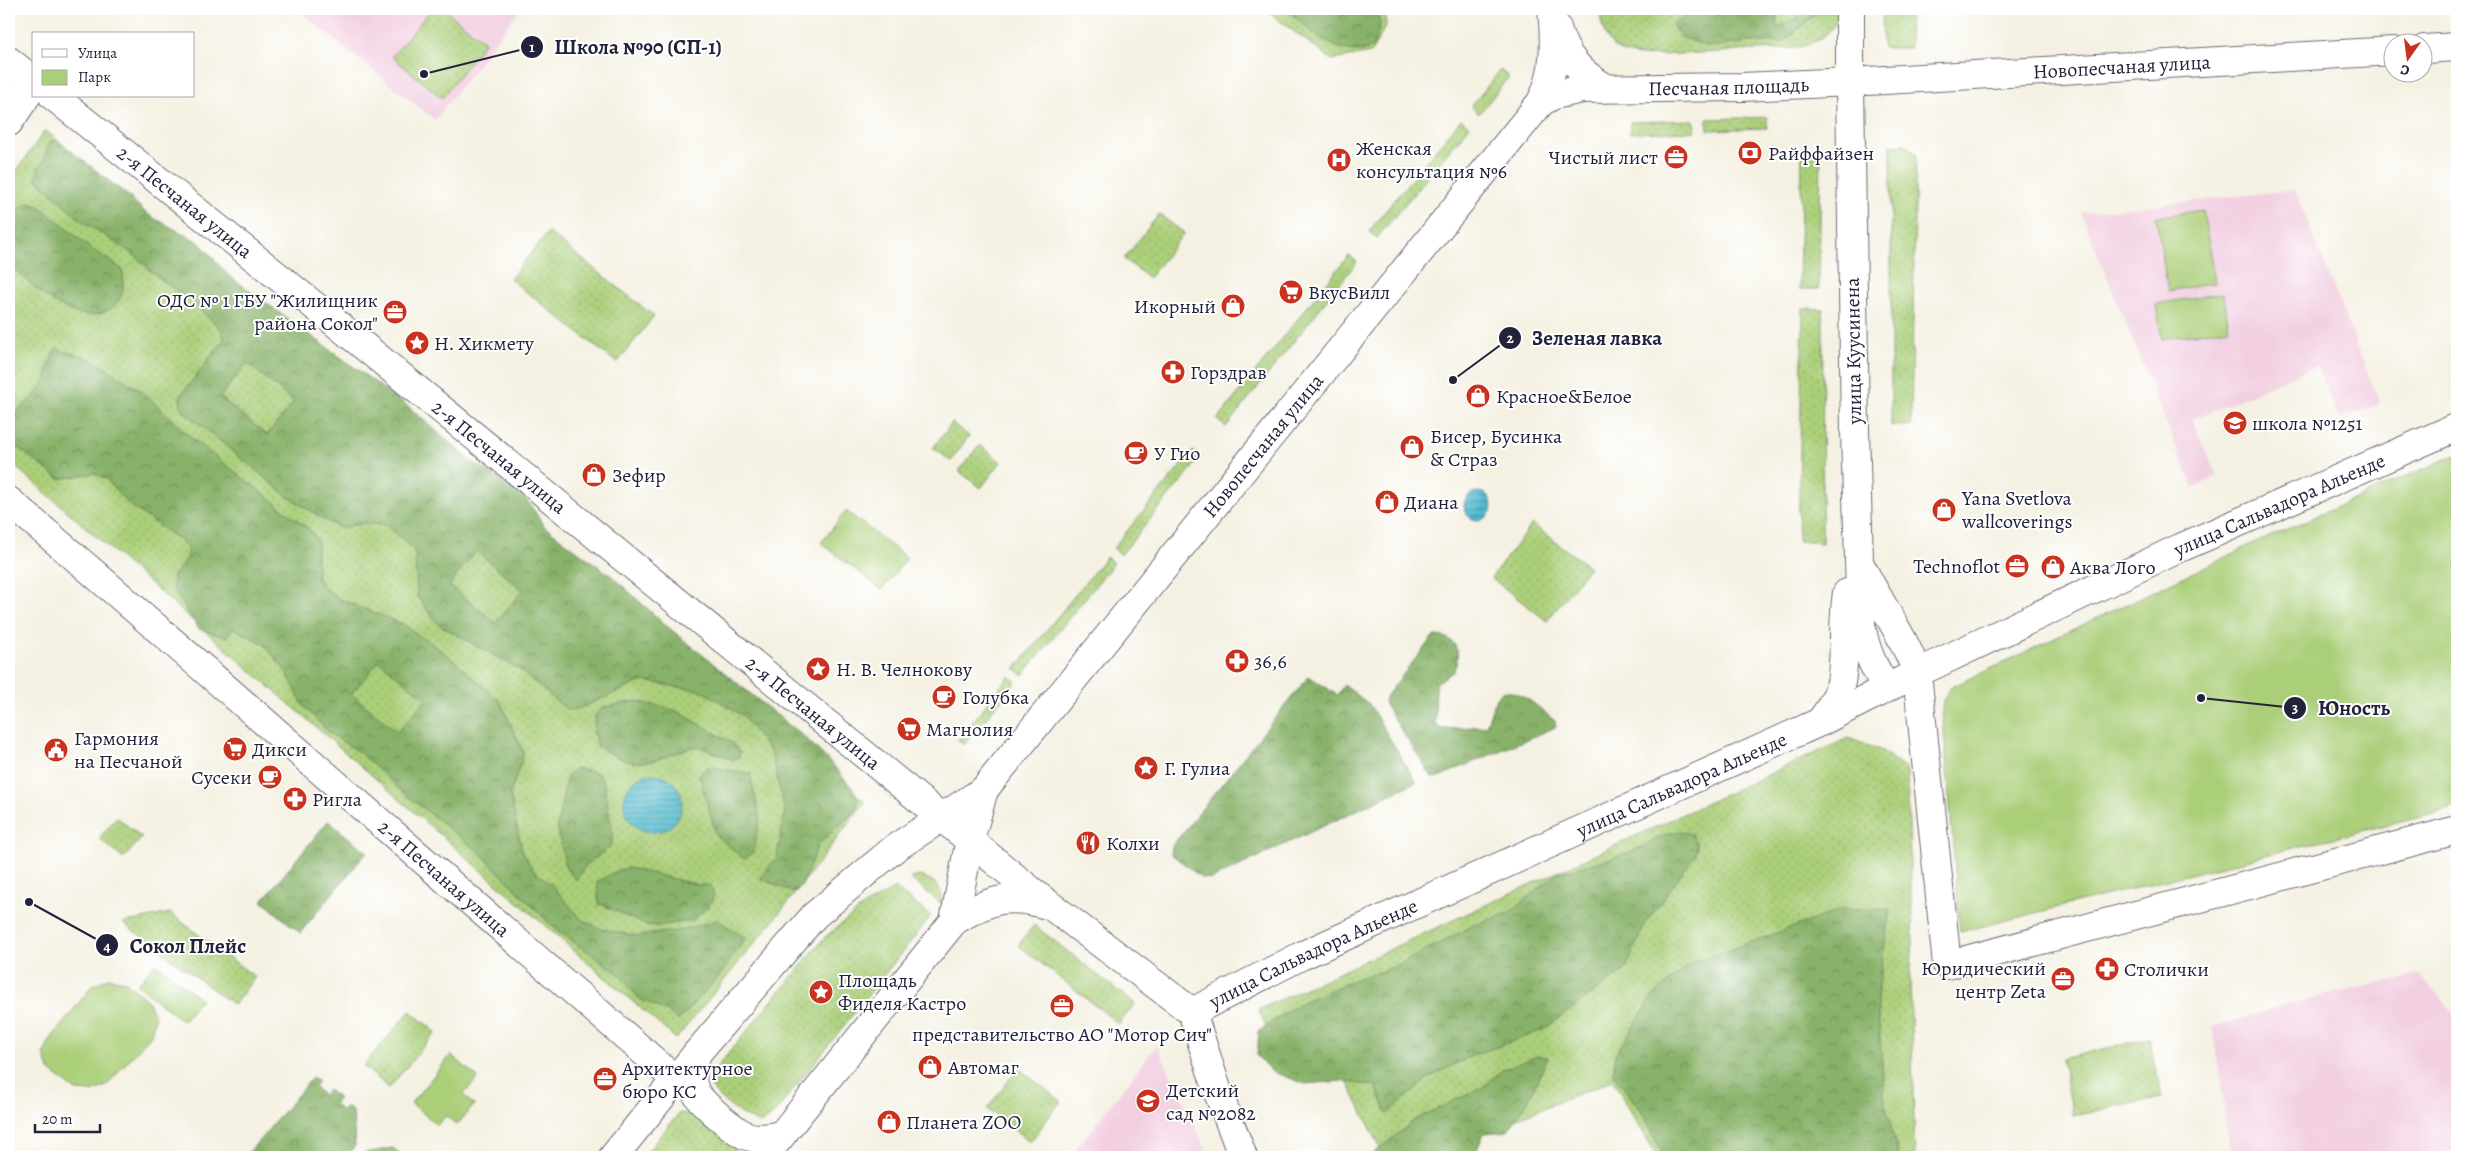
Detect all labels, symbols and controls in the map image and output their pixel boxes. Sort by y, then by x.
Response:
callout: Школа №90 (СП-1) [519,29,732,65]
legend [32,32,195,98]
north arrow [2384,32,2434,82]
text: Школа №90 (СП-1) [554,33,722,61]
text: 1 [529,37,535,57]
text: Улица [78,43,117,63]
street label: Новопесчаная улица [2032,48,2212,86]
text: С [2398,60,2411,80]
text: Парк [78,67,111,87]
street label: Песчаная площадь [1648,71,1810,102]
place label: Женская консультация №6 [1356,135,1507,185]
street label: 2-я Песчаная улица [111,140,258,265]
bank icon: Райффайзен [1737,140,1763,166]
place label: Райффайзен [1768,140,1874,167]
place label: Чистый лист [1549,144,1658,171]
office icon: Чистый лист [1663,144,1689,170]
hospital icon: Женская консультация №6 [1326,147,1352,173]
street label: улица Куусинена [1839,276,1868,426]
supermarket icon: ВкусВилл [1278,279,1304,305]
place label: ВкусВилл [1308,279,1390,306]
place label: ОДС № 1 ГБУ "Жилищник района Сокол" [157,287,378,337]
place label: Икорный [1134,293,1216,320]
shop icon: Икорный [1220,293,1246,319]
office icon: ОДС № 1 ГБУ "Жилищник района Сокол" [382,299,408,325]
callout: Зеленая лавка [1497,320,1672,356]
text: Зеленая лавка [1532,324,1662,352]
text: 2 [1506,328,1514,348]
place icon: Н. Хикмету [404,330,430,356]
place label: Н. Хикмету [434,330,535,357]
pharmacy icon: Горздрав [1160,359,1186,385]
place label: Горздрав [1190,359,1267,386]
street label: Новопесчаная улица [1197,368,1330,523]
shop icon: Красное&Белое [1465,383,1491,409]
place label: Красное&Белое [1496,383,1632,410]
street label: 2-я Песчаная улица [426,394,573,521]
school or university icon: школа №1251 [2222,410,2248,436]
place label: школа №1251 [2252,410,2363,437]
place label: Бисер, Бусинка & Страз [1430,423,1563,473]
shop icon: Бисер, Бусинка & Страз [1399,434,1425,460]
cafe icon: У Гио [1123,440,1149,466]
place label: У Гио [1154,440,1200,467]
street label: улица Сальвадора Альенде [2168,447,2389,564]
shop icon: Зефир [581,462,607,488]
place label: Зефир [612,462,666,489]
place label: Yana Svetlova wallcoverings [1961,485,2073,535]
shop icon: Диана [1374,489,1400,515]
place label: Диана [1404,489,1459,516]
shop icon: Yana Svetlova wallcoverings [1931,497,1957,523]
place label: Technoflot [1913,553,2000,580]
office icon: Technoflot [2004,553,2030,579]
shop icon: Аква Лого [2040,554,2066,580]
place label: Аква Лого [2069,554,2156,581]
pharmacy icon: 36,6 [1224,648,1250,674]
place label: 36,6 [1254,648,1287,675]
street label: 2-я Песчаная улица [740,650,887,777]
place icon: Н. В. Челнокову [805,656,831,682]
place label: Н. В. Челнокову [836,656,973,683]
cafe icon: Голубка [931,684,957,710]
place label: Голубка [962,684,1030,711]
callout: Юность [2283,690,2400,726]
text: Юность [2318,694,2391,722]
text: 3 [2292,698,2298,718]
supermarket icon: Магнолия [896,716,922,742]
place label: Магнолия [926,716,1013,743]
place label: Гармония на Песчаной [74,725,183,775]
street label: улица Сальвадора Альенде [1571,726,1791,844]
supermarket icon: Дикси [222,736,248,762]
place label: Дикси [252,736,307,763]
public building icon: Гармония на Песчаной [43,737,69,763]
place icon: Г. Гулиа [1133,755,1159,781]
place label: Г. Гулиа [1164,755,1231,782]
place label: Сусеки [191,764,252,791]
cafe icon: Сусеки [257,764,283,790]
pharmacy icon: Ригла [282,786,308,812]
place label: Ригла [312,786,363,813]
street label: 2-я Песчаная улица [372,814,516,944]
restaurant icon: Колхи [1075,830,1101,856]
place label: Колхи [1106,830,1160,857]
street label: улица Сальвадора Альенде [1204,892,1422,1015]
callout: Сокол Плейс [95,927,256,963]
text: Сокол Плейс [130,932,246,960]
text: 4 [103,936,111,956]
place label: Юридический центр Zeta [1921,955,2047,1005]
pharmacy icon: Столички [2094,956,2120,982]
place label: Столички [2124,956,2209,983]
office icon: Юридический центр Zeta [2050,966,2076,992]
place label: Площадь Фиделя Кастро [838,967,966,1017]
place icon: Площадь Фиделя Кастро [808,979,834,1005]
office icon: представительство АО "Мотор Сич" [1049,993,1075,1019]
place label: представительство АО "Мотор Сич" [912,1021,1212,1048]
shop icon: Автомаг [917,1054,943,1080]
place label: Автомаг [947,1054,1019,1081]
place label: Архитектурное бюро КС [621,1055,753,1105]
office icon: Архитектурное бюро КС [592,1066,618,1092]
place label: Детский сад №2082 [1166,1077,1256,1127]
school or university icon: Детский сад №2082 [1135,1088,1161,1114]
scale bar [35,1101,100,1133]
text: 20 m [42,1109,73,1129]
shop icon: Планета ZOO [876,1109,902,1135]
place label: Планета ZOO [906,1109,1021,1136]

